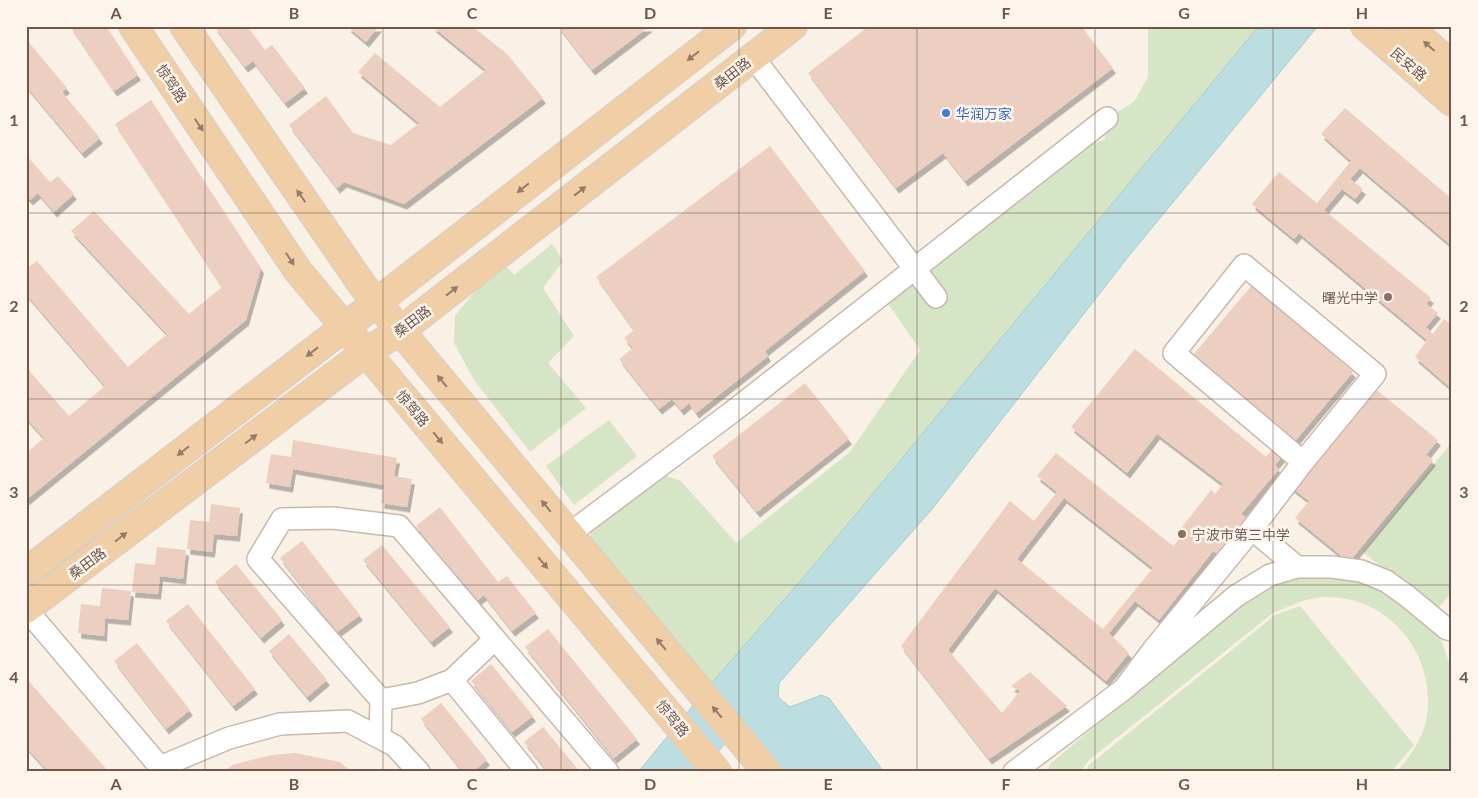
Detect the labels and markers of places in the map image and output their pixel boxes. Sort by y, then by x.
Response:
place label: 华润万家 [956,105,1012,122]
marker: 华润万家 [940,107,952,119]
place label: 曙光中学 [1322,289,1378,306]
marker: 曙光中学 [1382,291,1394,303]
place label: 宁波市第三中学 [1192,526,1290,543]
marker: 宁波市第三中学 [1176,528,1188,540]

